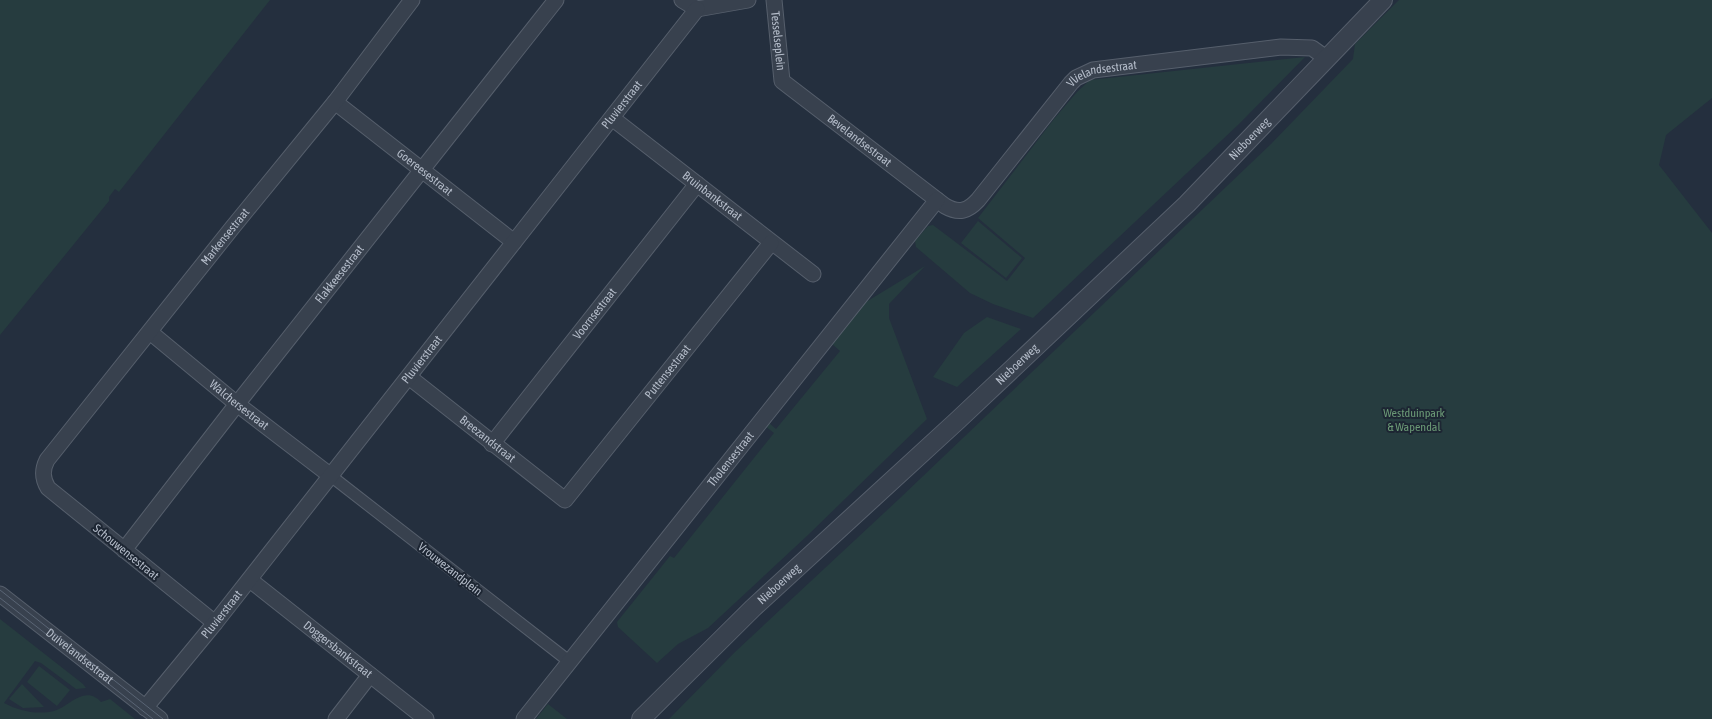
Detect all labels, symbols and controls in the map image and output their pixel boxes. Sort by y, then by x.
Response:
street label: Tesselseplein [768,10,788,71]
street label: Vlielandsestraat [1064,58,1138,90]
street label: Pluvierstraat [599,77,645,132]
street label: Bevelandsestraat [825,111,895,170]
street label: Nieboerweg [1226,114,1274,163]
street label: Goereesestraat [394,146,456,199]
street label: Bruinbankstraat [680,168,745,224]
street label: Markensestraat [198,205,253,268]
street label: Flakkeesestraat [312,242,367,306]
street label: Voornsestraat [570,285,620,342]
street label: Pluvierstraat [399,332,445,386]
street label: Nieboerweg [993,340,1042,388]
street label: Puttensestraat [642,342,694,402]
street label: Walchersestraat [207,377,272,433]
park label: Westduinpark & Wapendal [1383,406,1445,434]
street label: Breezandstraat [457,413,519,466]
street label: Tholensestraat [705,429,757,489]
street label: Schouwensestraat [90,521,162,583]
street label: Vrouwezandplein [415,540,485,598]
street label: Nieboerweg [755,560,804,607]
street label: Pluvierstraat [198,587,245,641]
street label: Doggersbankstraat [301,618,375,681]
street label: Duivelandsestraat [43,626,116,687]

